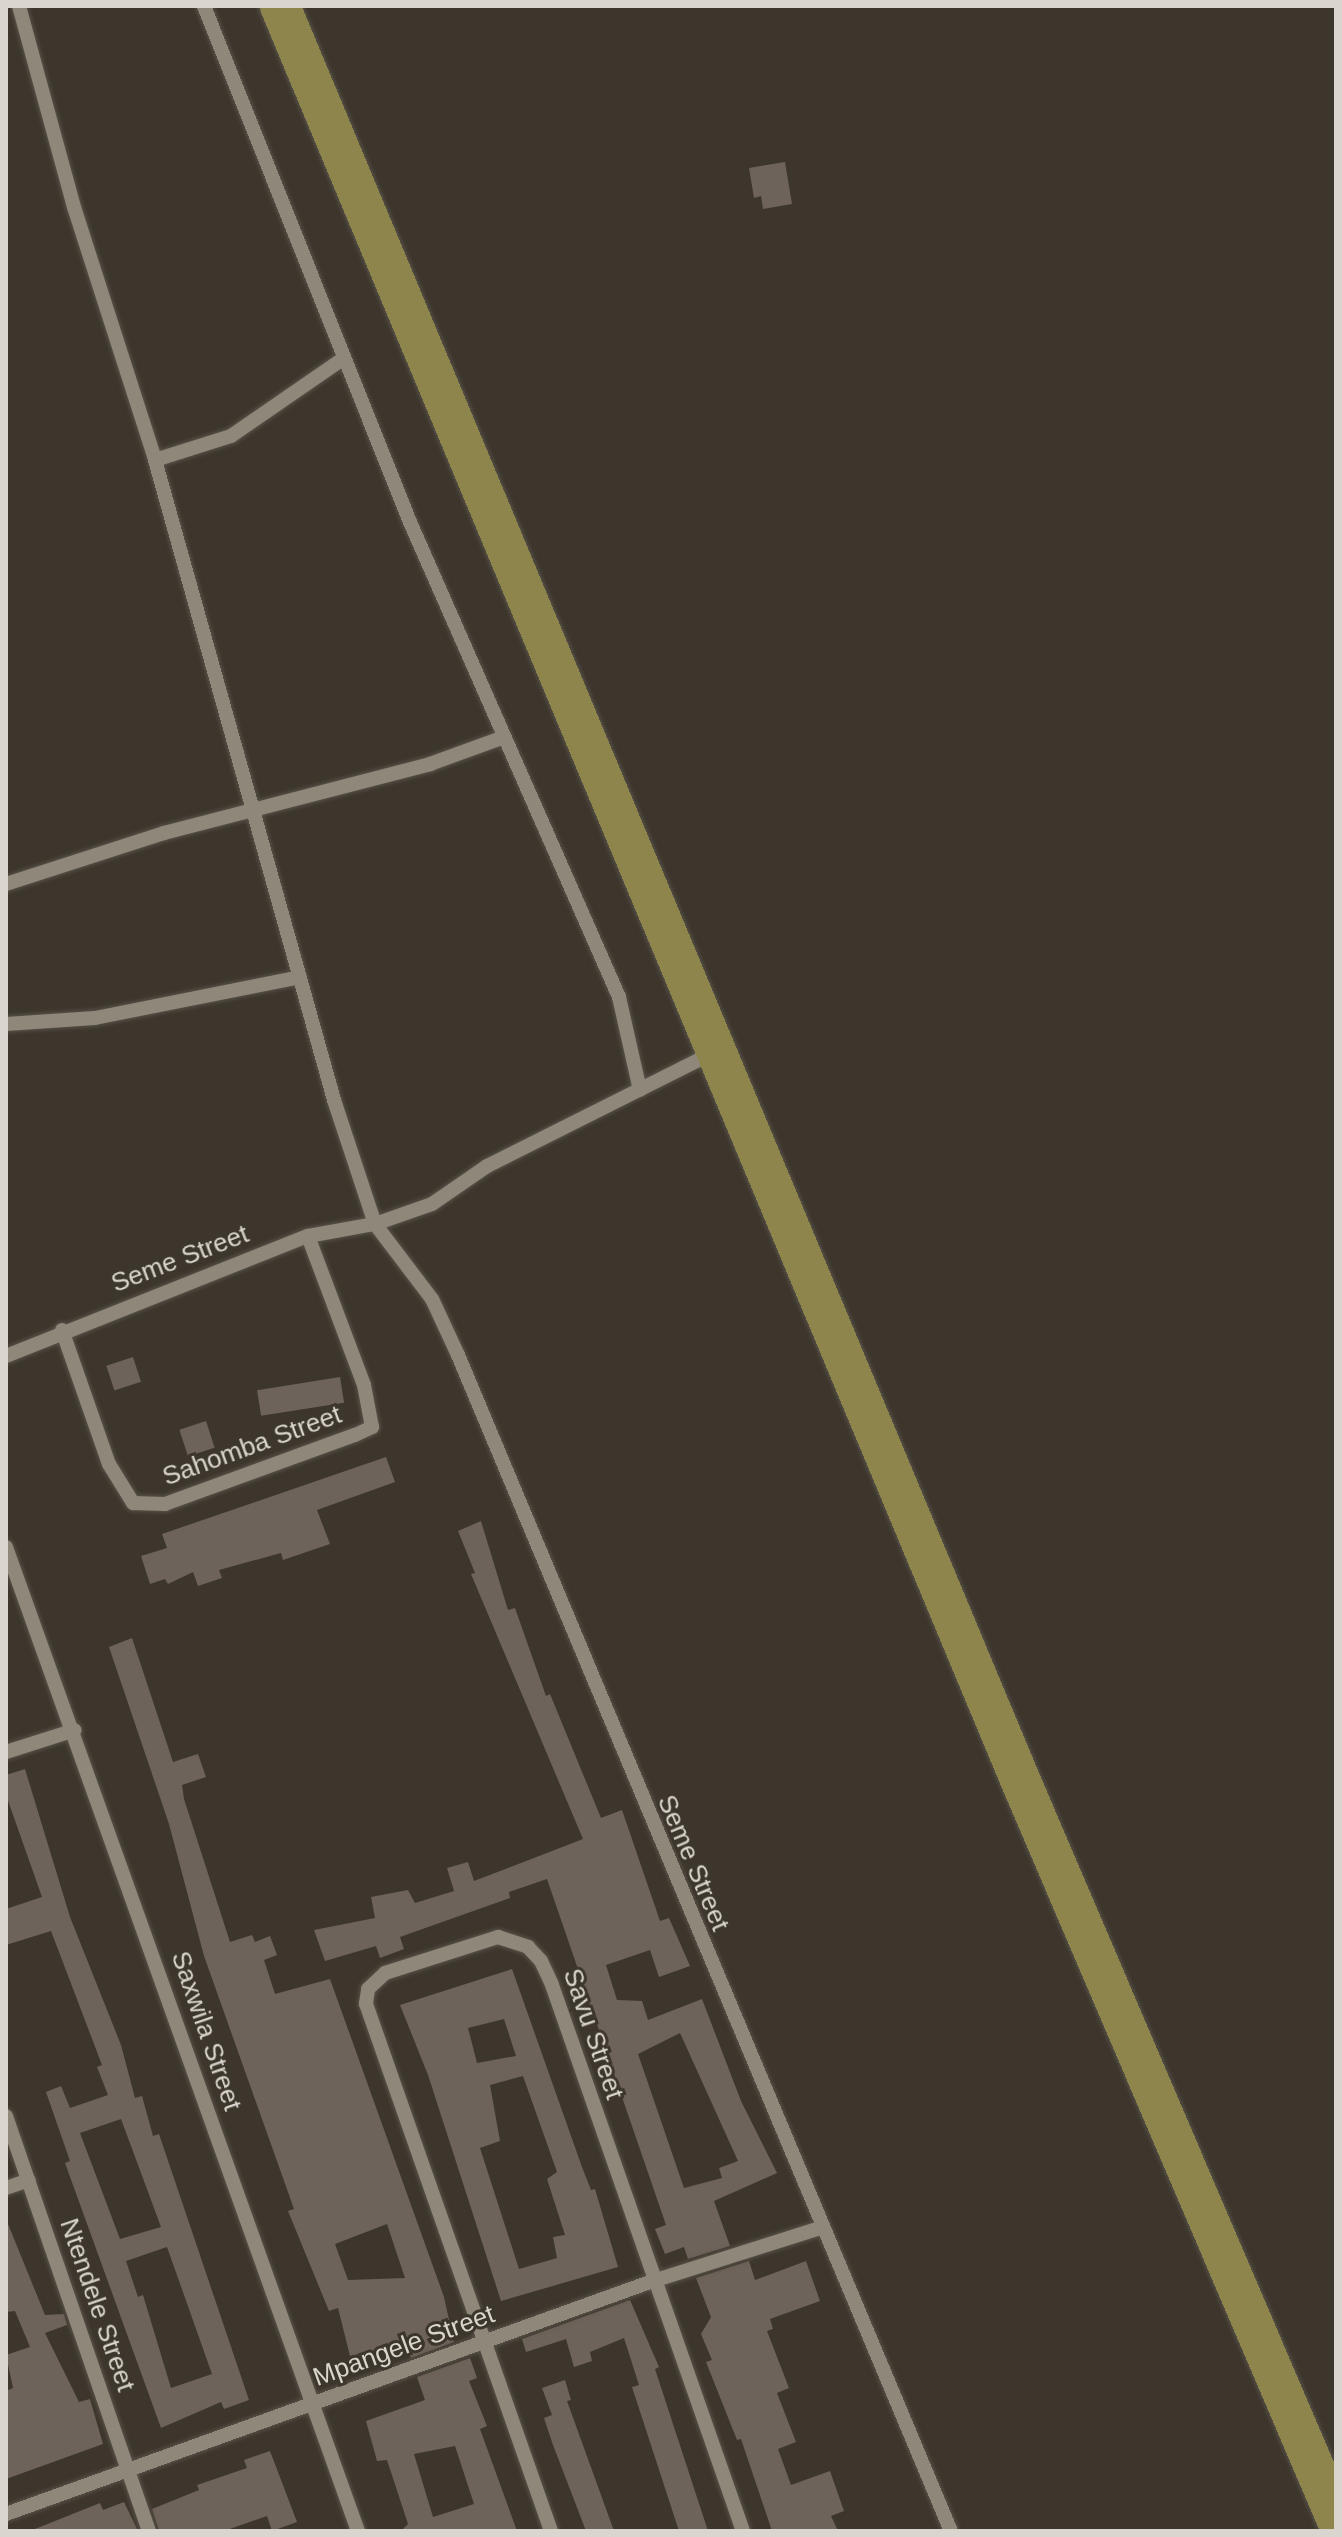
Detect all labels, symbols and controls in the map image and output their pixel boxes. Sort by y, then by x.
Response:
street label: Seme Street [107,1219,253,1299]
street label: Sahomba Street [158,1399,346,1493]
street label: Seme Street [650,1790,736,1936]
street label: Saxwila Street [164,1947,248,2115]
street label: Savu Street [556,1965,630,2103]
street label: Ntendele Street [53,2215,141,2395]
street label: Mpangele Street [309,2299,499,2393]

